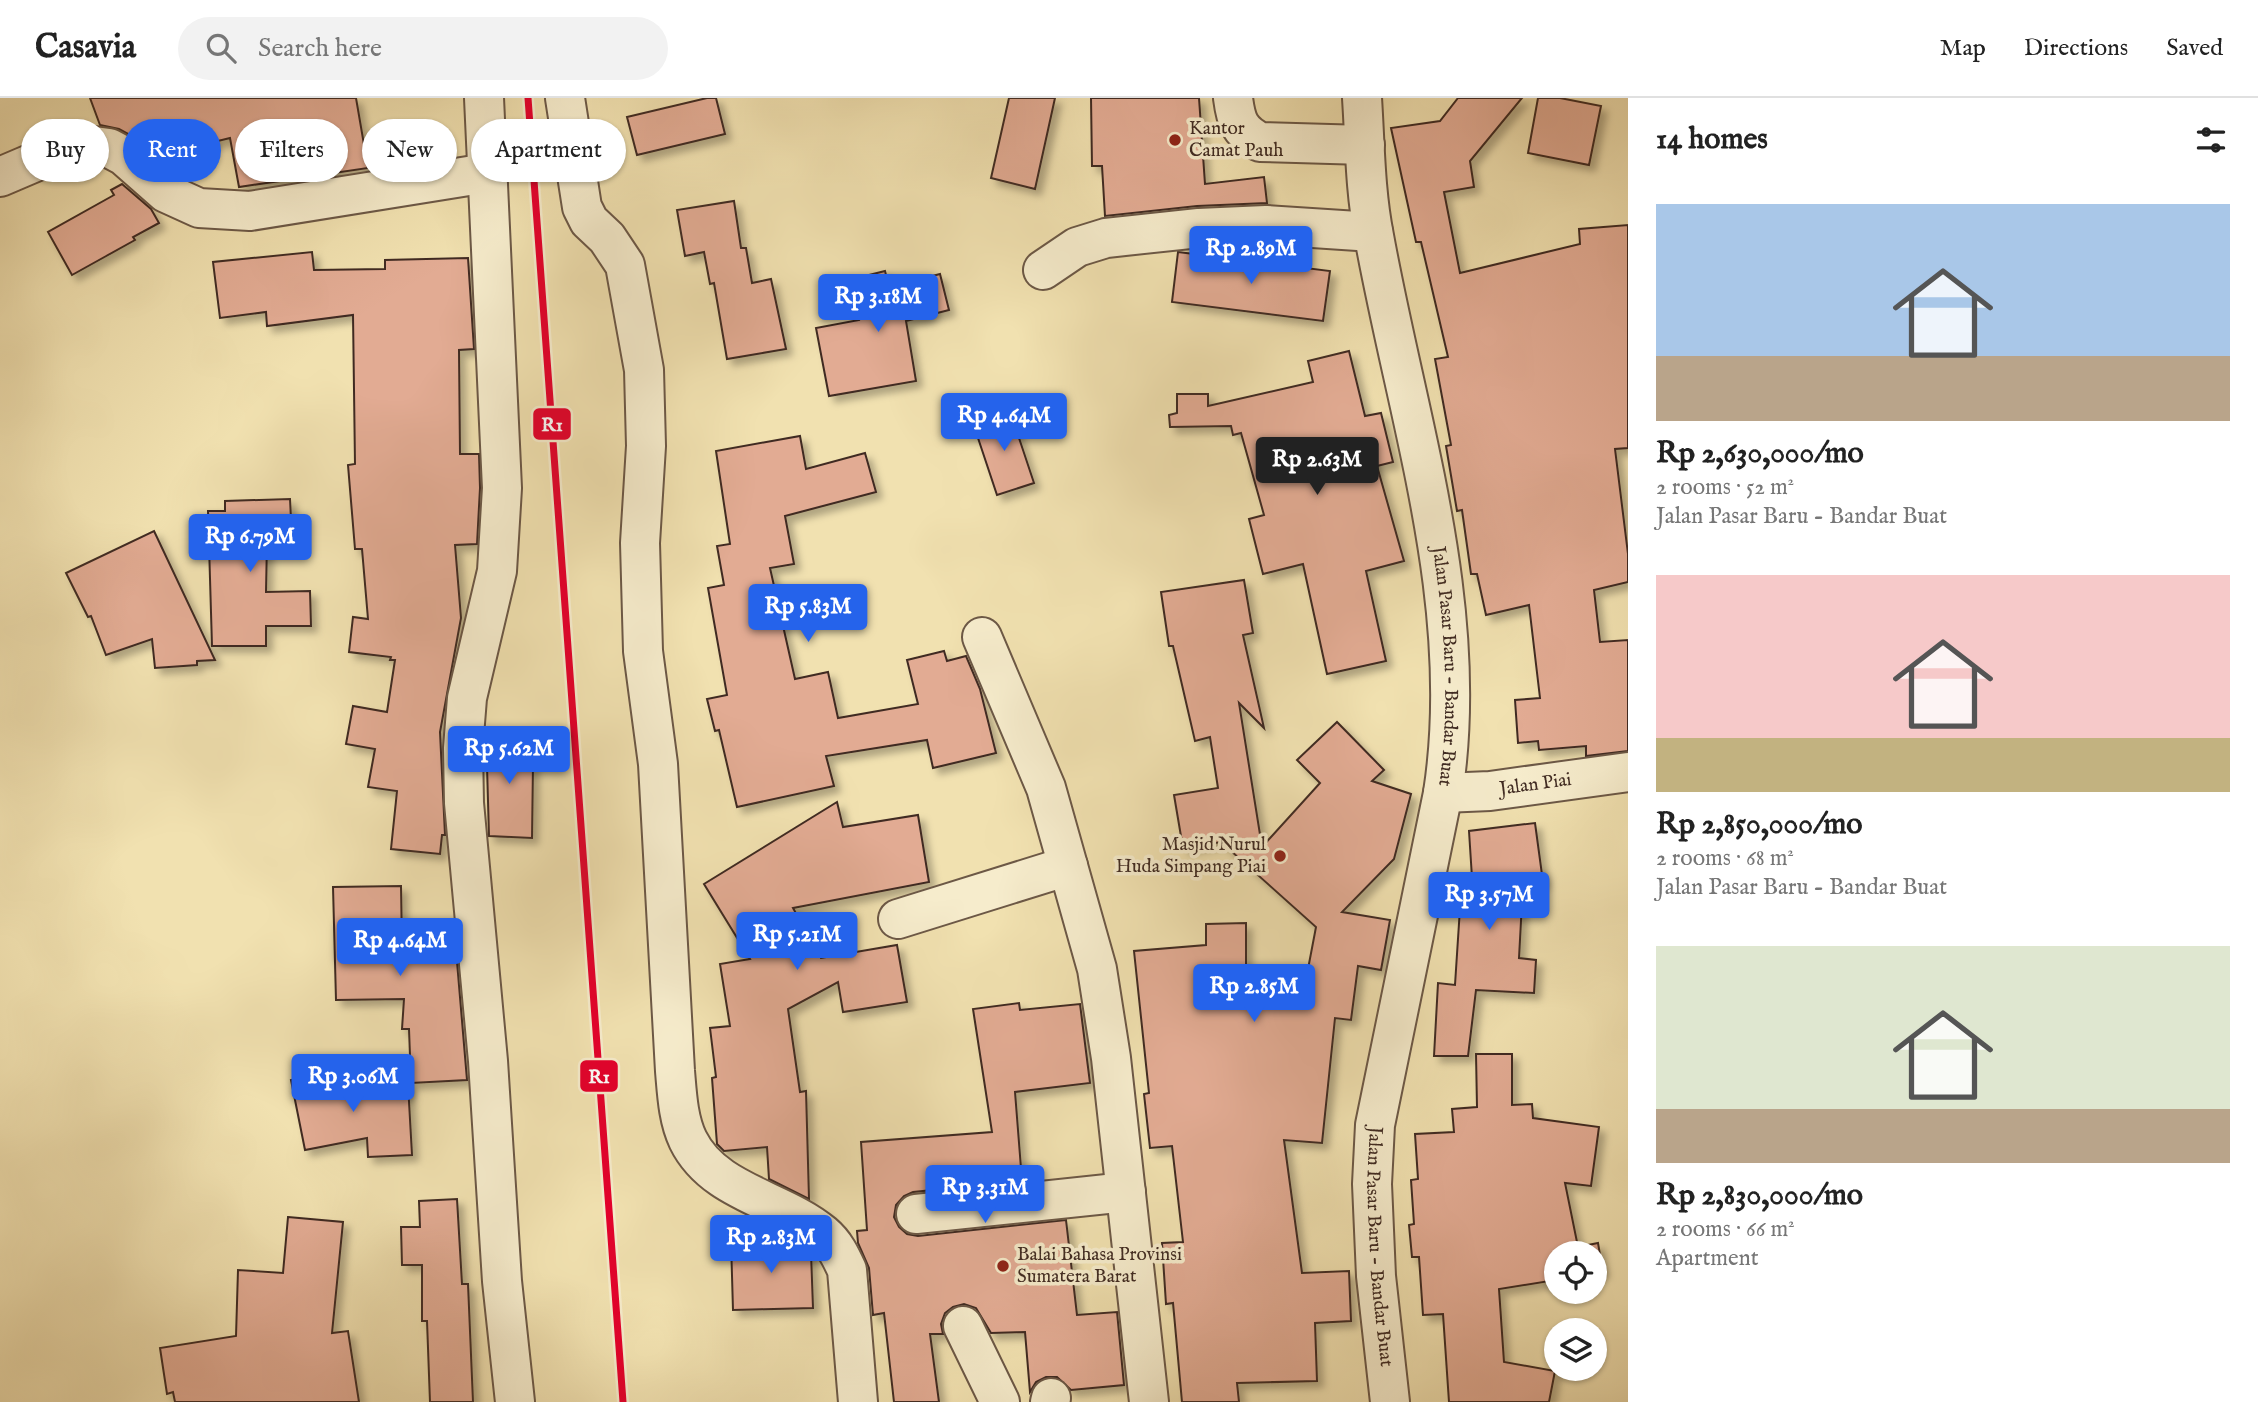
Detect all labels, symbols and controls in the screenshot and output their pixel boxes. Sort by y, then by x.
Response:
search box [178,17,668,80]
text: Casavia [35,27,136,69]
icon: search [202,29,240,67]
text: Search here [258,32,382,65]
text: Map [1940,33,1986,64]
text: Directions [2024,33,2128,64]
text: Saved [2166,33,2223,64]
place label: Kantor Camat Pauh [1189,117,1283,163]
chip: Buy [21,119,109,182]
chip: Rent [123,119,221,182]
chip: Filters [235,119,348,182]
chip: New [362,119,457,182]
chip: Apartment [471,119,626,182]
text: 14 homes [1656,121,1768,159]
icon: filters [2192,121,2230,159]
marker: Kantor Camat Pauh [1167,132,1183,148]
pin: Rp 2.89M [1179,226,1323,286]
text: Rp 2.89M [1205,234,1297,263]
icon: home [1880,250,2006,376]
pin: Rp 3.18M [806,274,950,334]
text: Rp 3.18M [834,282,922,311]
pin: Rp 4.64M [932,394,1076,453]
text: Rp 4.64M [957,401,1051,430]
line badge: R1 [532,407,572,441]
text: R1 [541,414,563,438]
text: Rp 2,630,000/mo [1656,435,1864,473]
pin: Rp 2.63M [1245,438,1389,497]
text: Rp 2.63M [1272,445,1362,474]
text: 2 rooms · 52 m² [1656,473,1794,502]
text: Jalan Pasar Baru - Bandar Buat [1656,502,1947,531]
pin: Rp 6.79M [178,514,322,574]
text: Rp 6.79M [205,522,295,551]
street label: Jalan Pasar Baru - Bandar Buat [1425,543,1462,788]
pin: Rp 5.83M [736,584,880,644]
text: Rp 5.83M [764,592,852,621]
icon: home [1880,621,2006,747]
pin: Rp 5.62M [437,726,581,786]
text: Rp 5.62M [464,734,554,763]
street label: Jalan Piai [1496,768,1573,802]
text: Rp 2,850,000/mo [1656,806,1862,844]
place label: Masjid Nurul Huda Simpang Piai [1116,833,1267,879]
text: 2 rooms · 68 m² [1656,844,1794,873]
marker: Masjid Nurul Huda Simpang Piai [1272,848,1288,864]
pin: Rp 3.57M [1417,872,1561,932]
text: Jalan Pasar Baru - Bandar Buat [1656,873,1947,902]
text: Rp 3.57M [1444,880,1534,909]
pin: Rp 5.21M [725,912,869,972]
pin: Rp 4.64M [328,918,472,978]
text: Rp 5.21M [752,920,842,949]
text: Rp 4.64M [353,926,447,955]
pin: Rp 2.85M [1182,964,1326,1024]
text: Rp 2.85M [1209,972,1299,1001]
icon: home [1880,992,2006,1118]
pin: Rp 3.06M [281,1054,425,1114]
line badge: R1 [579,1059,619,1093]
text: Rp 3.06M [307,1062,399,1091]
text: R1 [588,1066,610,1090]
street label: Jalan Pasar Baru - Bandar Buat [1360,1124,1398,1368]
pin: Rp 3.31M [913,1166,1057,1225]
text: Rp 3.31M [941,1173,1029,1202]
text: Rp 2,830,000/mo [1656,1177,1863,1215]
text: 2 rooms · 66 m² [1656,1215,1795,1244]
pin: Rp 2.83M [699,1216,843,1275]
text: Rp 2.83M [726,1223,816,1252]
map controls [1544,1241,1607,1381]
button: locate [1544,1241,1607,1304]
place label: Balai Bahasa Provinsi Sumatera Barat [1017,1243,1182,1289]
text: Apartment [1656,1244,1759,1273]
marker: Balai Bahasa Provinsi Sumatera Barat [995,1258,1011,1274]
button: layers [1544,1318,1607,1381]

